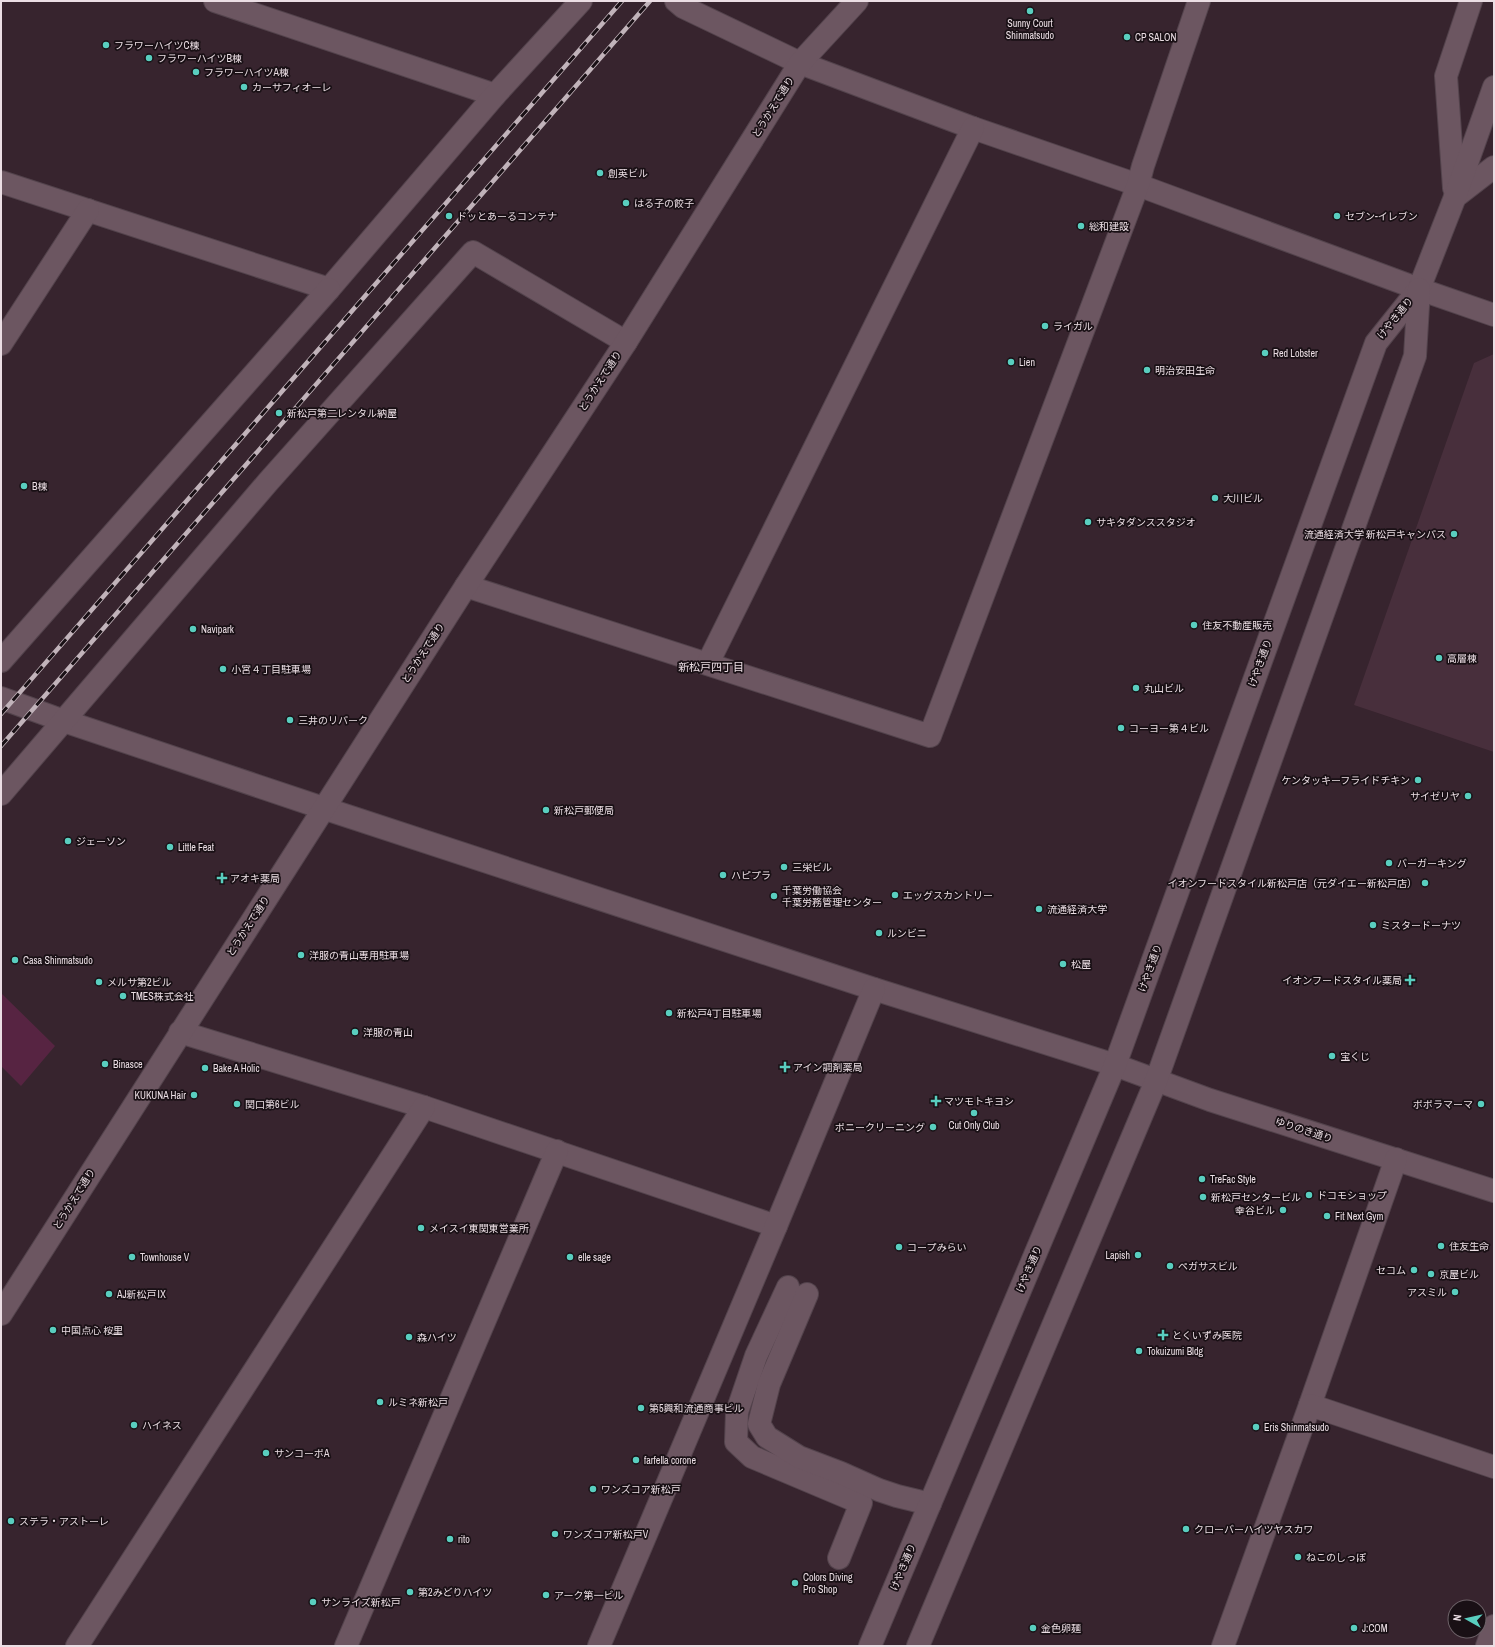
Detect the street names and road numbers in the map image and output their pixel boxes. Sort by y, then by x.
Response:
street label: とうかえで通り [749,74,797,140]
street label: けやき通り [1374,294,1416,342]
street label: とうかえで通り [576,348,624,414]
street label: とうかえで通り [399,620,447,686]
street label: けやき通り [1245,637,1275,689]
street label: とうかえで通り [224,893,272,959]
street label: けやき通り [1135,942,1165,994]
street label: ゆりのき通り [1274,1115,1334,1145]
street label: とうかえで通り [50,1166,98,1232]
street label: けやき通り [1013,1243,1045,1295]
street label: けやき通り [887,1541,919,1593]

